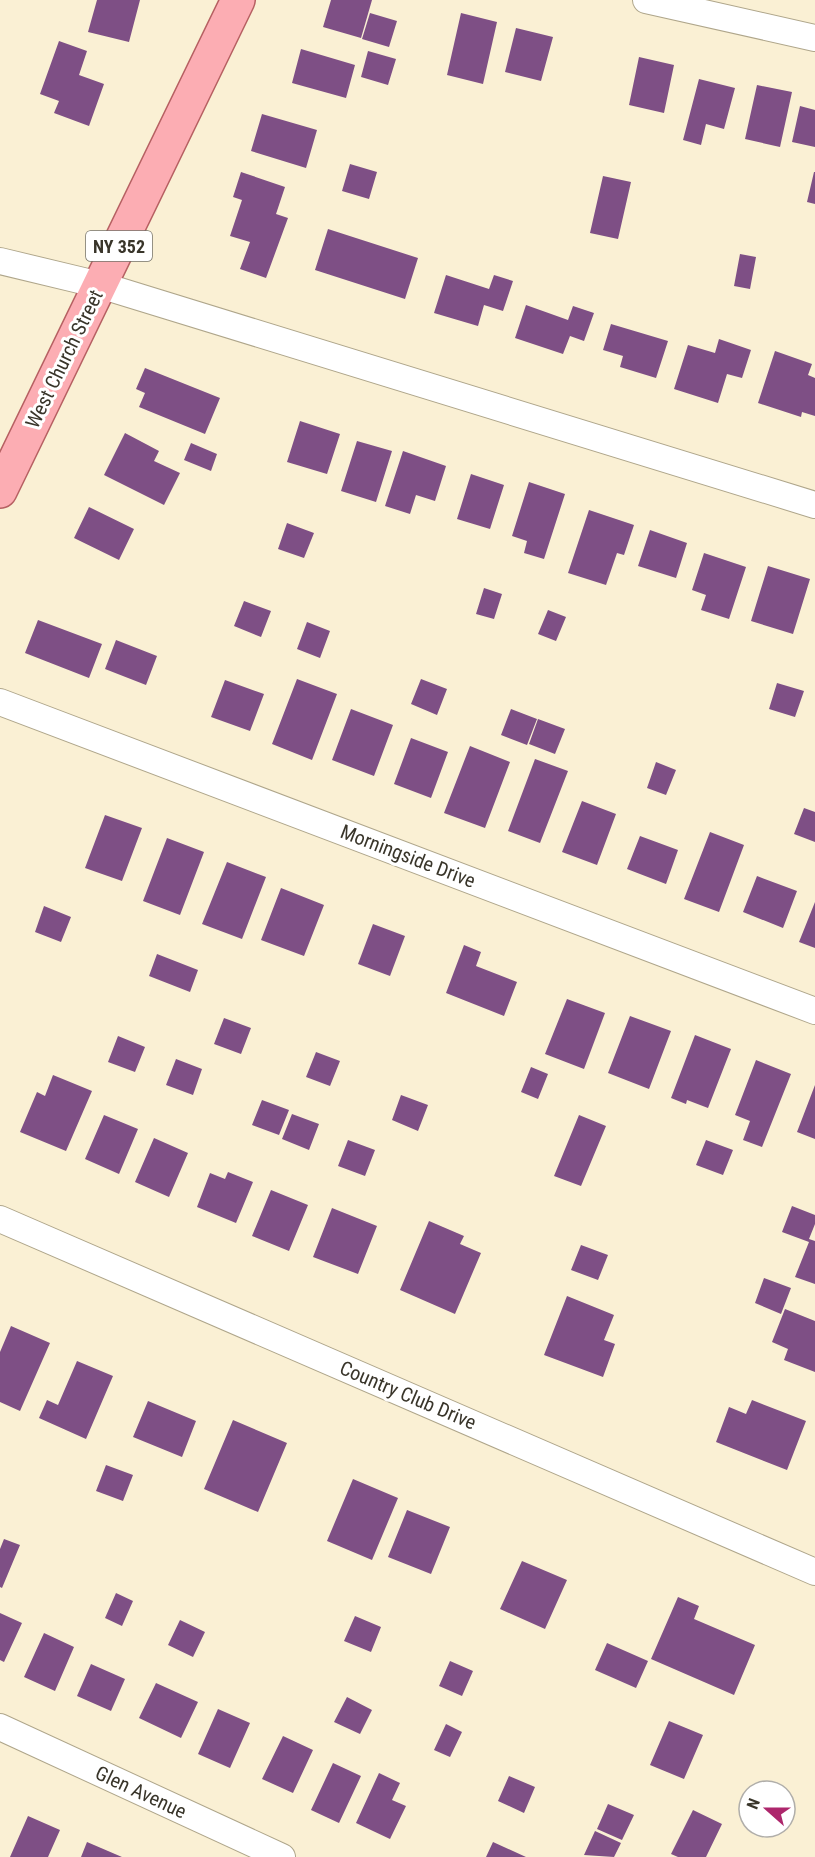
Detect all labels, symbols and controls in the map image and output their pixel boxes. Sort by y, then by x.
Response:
road number: NY 352 [86,231,152,261]
street label: West Church Street [20,286,108,432]
street label: Morningside Drive [337,819,479,893]
street label: Country Club Drive [336,1355,480,1435]
street label: Glen Avenue [92,1760,190,1824]
north arrow [737,1779,797,1839]
text: N [743,1796,764,1812]

